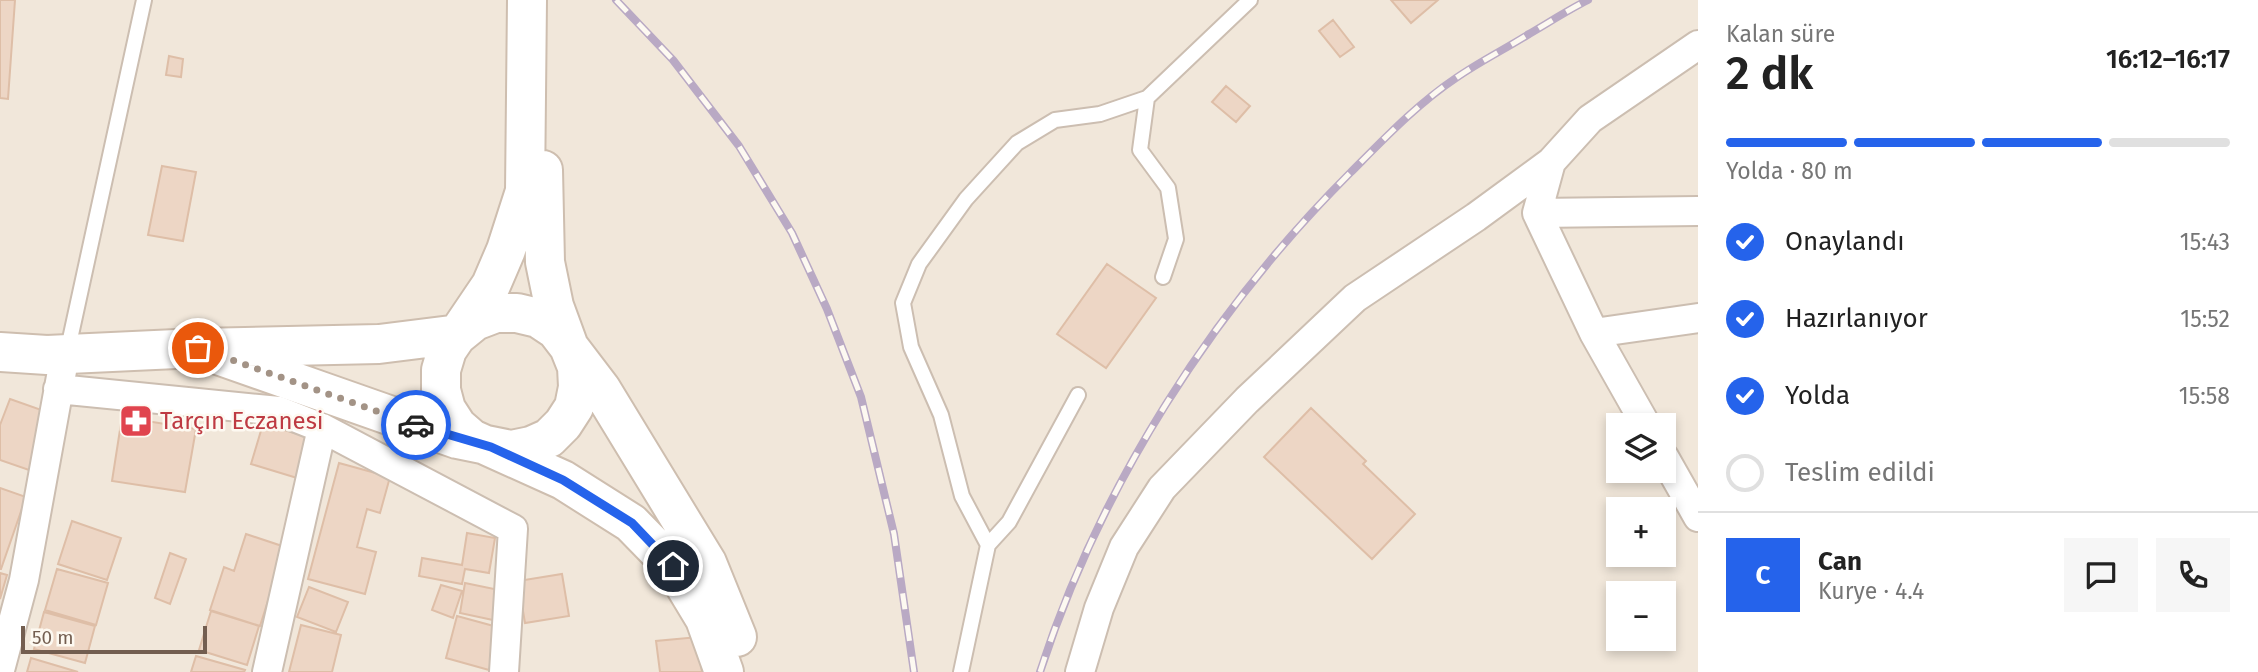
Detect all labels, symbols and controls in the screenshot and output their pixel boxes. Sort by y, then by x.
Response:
text: Kalan süre [1726,20,1835,48]
text: 16:12–16:17 [2106,44,2230,75]
text: 2 dk [1726,46,1813,101]
text: Yolda · 80 m [1726,157,1853,185]
icon: check [1726,223,1764,261]
text: Onaylandı [1785,226,1905,257]
text: 15:43 [2180,228,2230,256]
icon: check [1726,300,1764,338]
text: Hazırlanıyor [1785,303,1928,334]
text: 15:52 [2180,305,2230,333]
pin [168,318,228,378]
icon: bag [179,329,217,367]
icon: check [1726,377,1764,415]
text: Yolda [1785,380,1850,411]
text: 15:58 [2179,382,2230,410]
courier [381,390,451,460]
pharmacy icon: Tarçın Eczanesi [117,402,155,440]
icon: car [397,406,435,444]
place label: Tarçın Eczanesi [160,407,324,435]
map controls [1606,413,1676,651]
button: layers [1606,413,1676,483]
text: Teslim edildi [1785,457,1935,488]
button: + [1606,497,1676,567]
pin [643,536,703,596]
button: chat [2064,538,2138,612]
button: phone [2156,538,2230,612]
text: Can [1818,546,1862,577]
icon: home [654,547,692,585]
text: C [1756,560,1770,591]
text: Kurye · 4.4 [1818,577,1924,605]
button: − [1606,581,1676,651]
scale bar [21,623,206,655]
text: 50 m [32,626,73,649]

